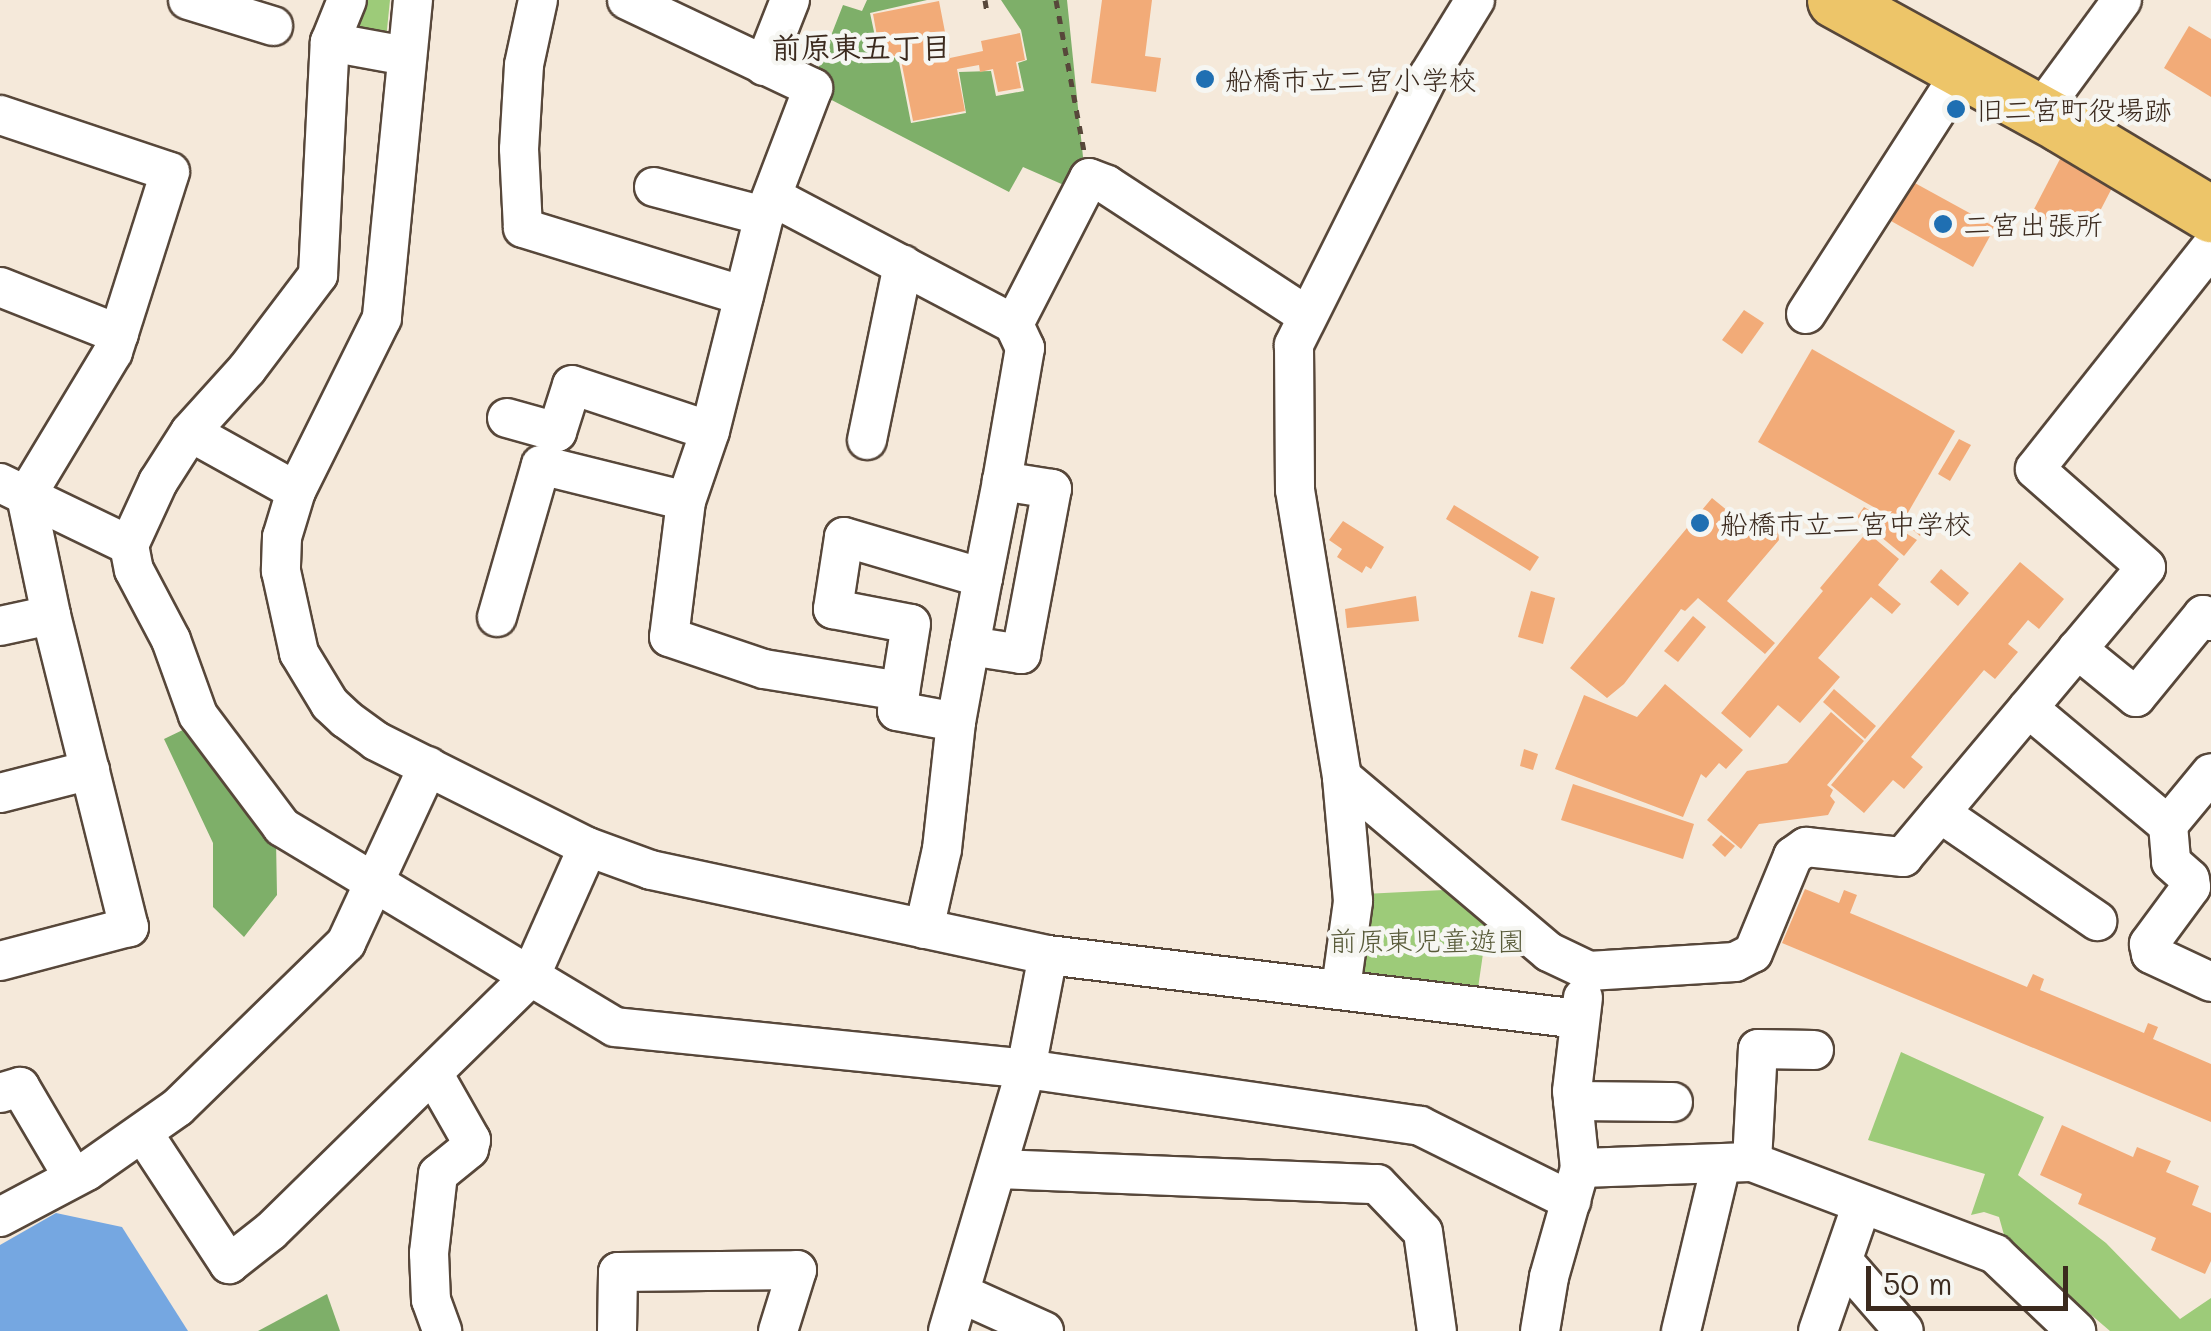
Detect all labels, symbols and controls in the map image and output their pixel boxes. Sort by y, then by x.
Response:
district label: 前原東五丁目 [771,28,951,64]
place label: 船橋市立二宮小学校 [1225,62,1477,96]
marker: 船橋市立二宮小学校 [1194,68,1216,90]
place label: 旧二宮町役場跡 [1976,92,2172,126]
marker: 旧二宮町役場跡 [1945,98,1967,120]
place label: 二宮出張所 [1963,207,2103,241]
marker: 二宮出張所 [1932,213,1954,235]
place label: 船橋市立二宮中学校 [1720,506,1972,540]
marker: 船橋市立二宮中学校 [1689,512,1711,534]
park label: 前原東児童遊園 [1329,923,1525,957]
scale bar [1871,1246,2074,1308]
text: 50 m [1883,1263,1953,1303]

